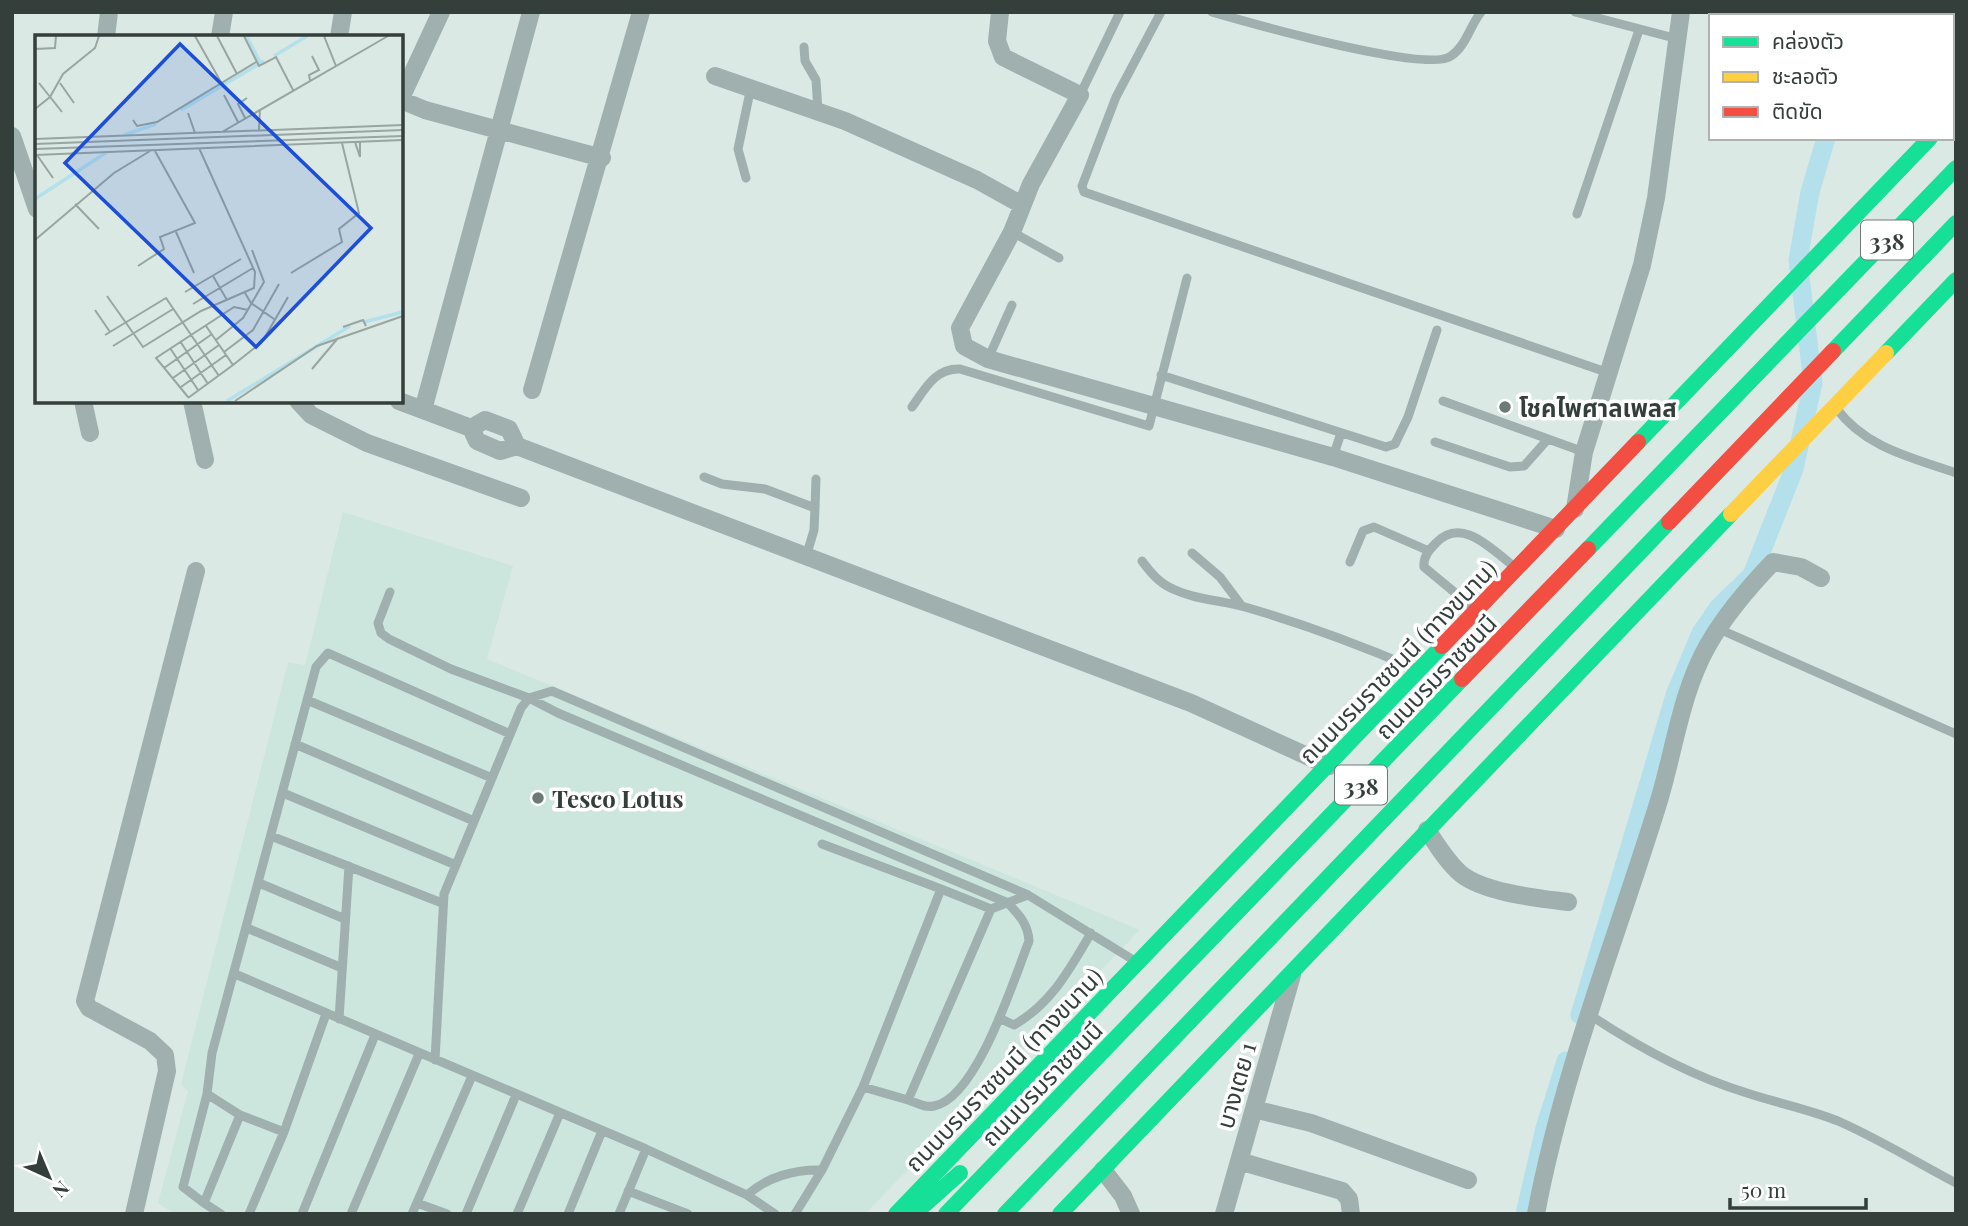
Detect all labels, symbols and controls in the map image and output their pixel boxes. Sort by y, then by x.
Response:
legend [1709,14,1954,140]
text: คล่องตัว [1772,26,1844,54]
inset map [35,35,402,402]
text: ชะลอตัว [1772,61,1838,89]
text: ติดขัด [1772,96,1823,124]
road number: 338 [1861,220,1913,260]
place label: โชคไพศาลเพลส [1519,391,1677,423]
marker: โชคไพศาลเพลส [1497,399,1513,415]
street label: ถนนบรมราชชนนี (ทางขนาน) [1292,553,1502,769]
street label: ถนนบรมราชชนนี [1368,608,1502,744]
road number: 338 [1335,765,1387,804]
place label: Tesco Lotus [552,782,684,814]
marker: Tesco Lotus [530,790,546,806]
street label: ถนนบรมราชชนนี (ทางขนาน) [898,961,1108,1177]
street label: ถนนบรมราชชนนี [974,1015,1108,1151]
street label: บางเตย 1 [1207,1038,1263,1132]
north arrow [14,1142,84,1212]
scale bar [1730,1166,1867,1210]
text: 50 m [1741,1175,1787,1203]
text: N [47,1176,75,1204]

